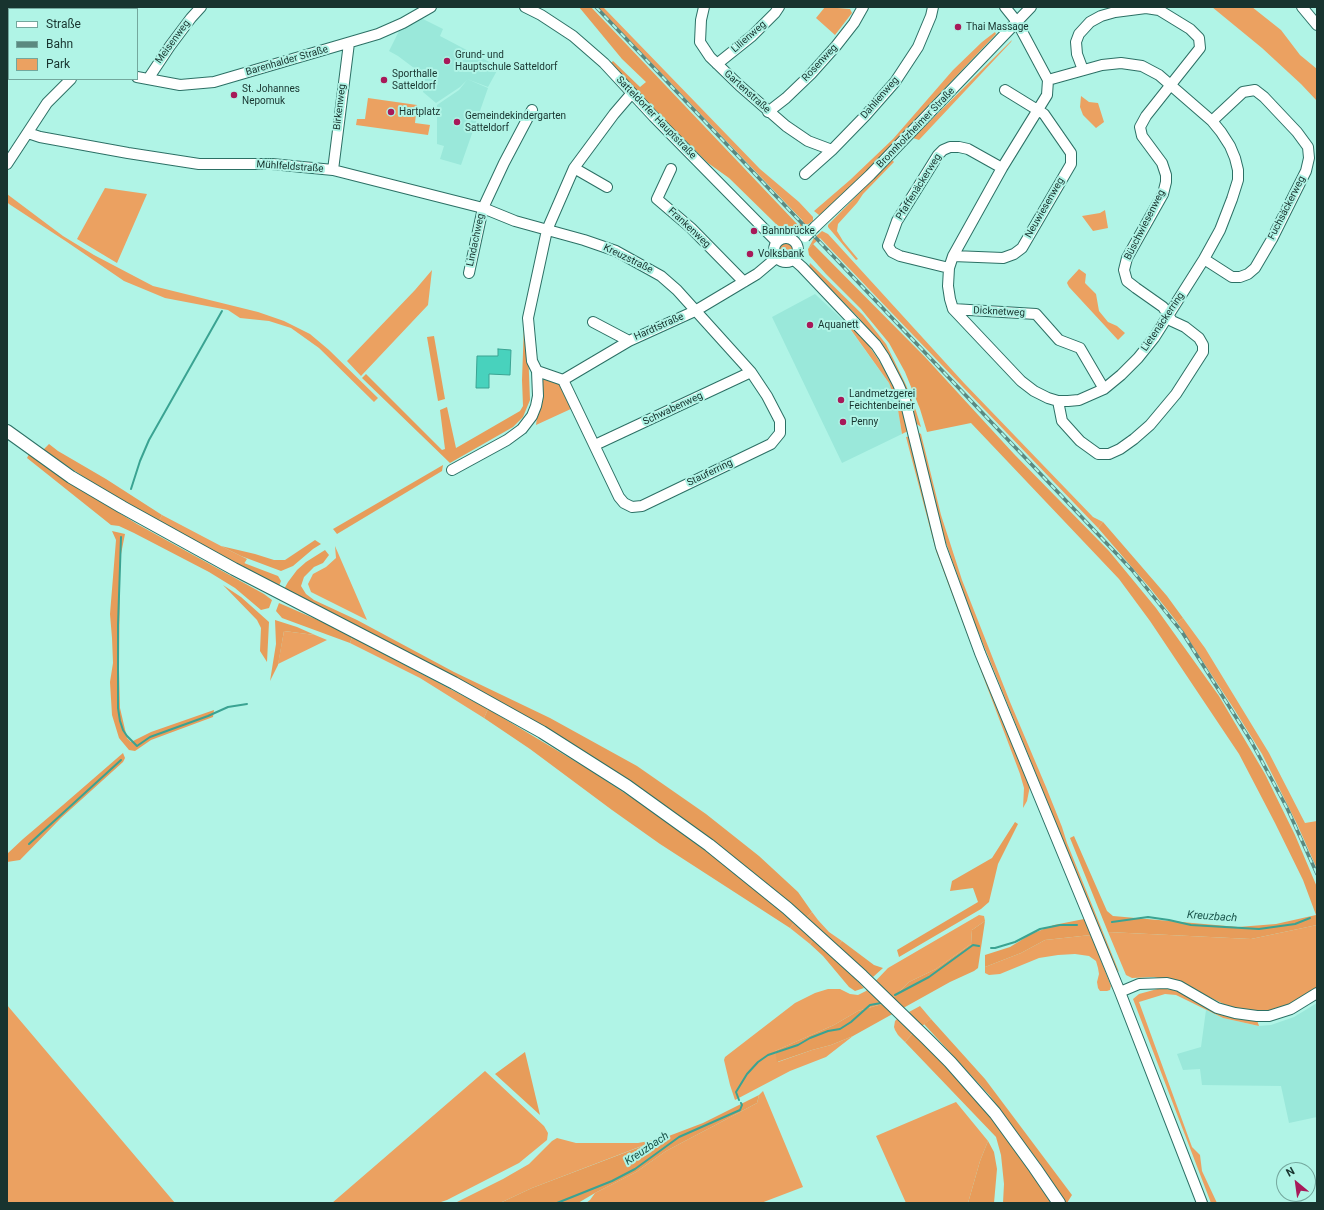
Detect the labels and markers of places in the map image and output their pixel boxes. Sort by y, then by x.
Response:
place label: Thai Massage [966,21,1029,33]
marker: Thai Massage [953,22,963,32]
place label: Grund- und Hauptschule Satteldorf [455,49,558,72]
marker: Grund- und Hauptschule Satteldorf [442,56,452,66]
place label: Sporthalle Satteldorf [392,68,437,92]
marker: Sporthalle Satteldorf [379,75,389,85]
place label: St. Johannes Nepomuk [242,83,300,106]
marker: St. Johannes Nepomuk [229,90,239,100]
place label: Hartplatz [399,106,440,118]
marker: Hartplatz [386,107,396,117]
place label: Gemeindekindergarten Satteldorf [465,110,566,134]
marker: Gemeindekindergarten Satteldorf [452,117,462,127]
place label: Bahnbrücke [762,225,815,237]
marker: Bahnbrücke [749,226,759,236]
place label: Volksbank [758,248,804,260]
marker: Volksbank [745,249,755,259]
place label: Aquanett [818,319,859,331]
marker: Aquanett [805,320,815,330]
place label: Landmetzgerei Feichtenbeiner [849,388,915,412]
marker: Landmetzgerei Feichtenbeiner [836,395,846,405]
place label: Penny [851,416,878,428]
marker: Penny [838,417,848,427]

